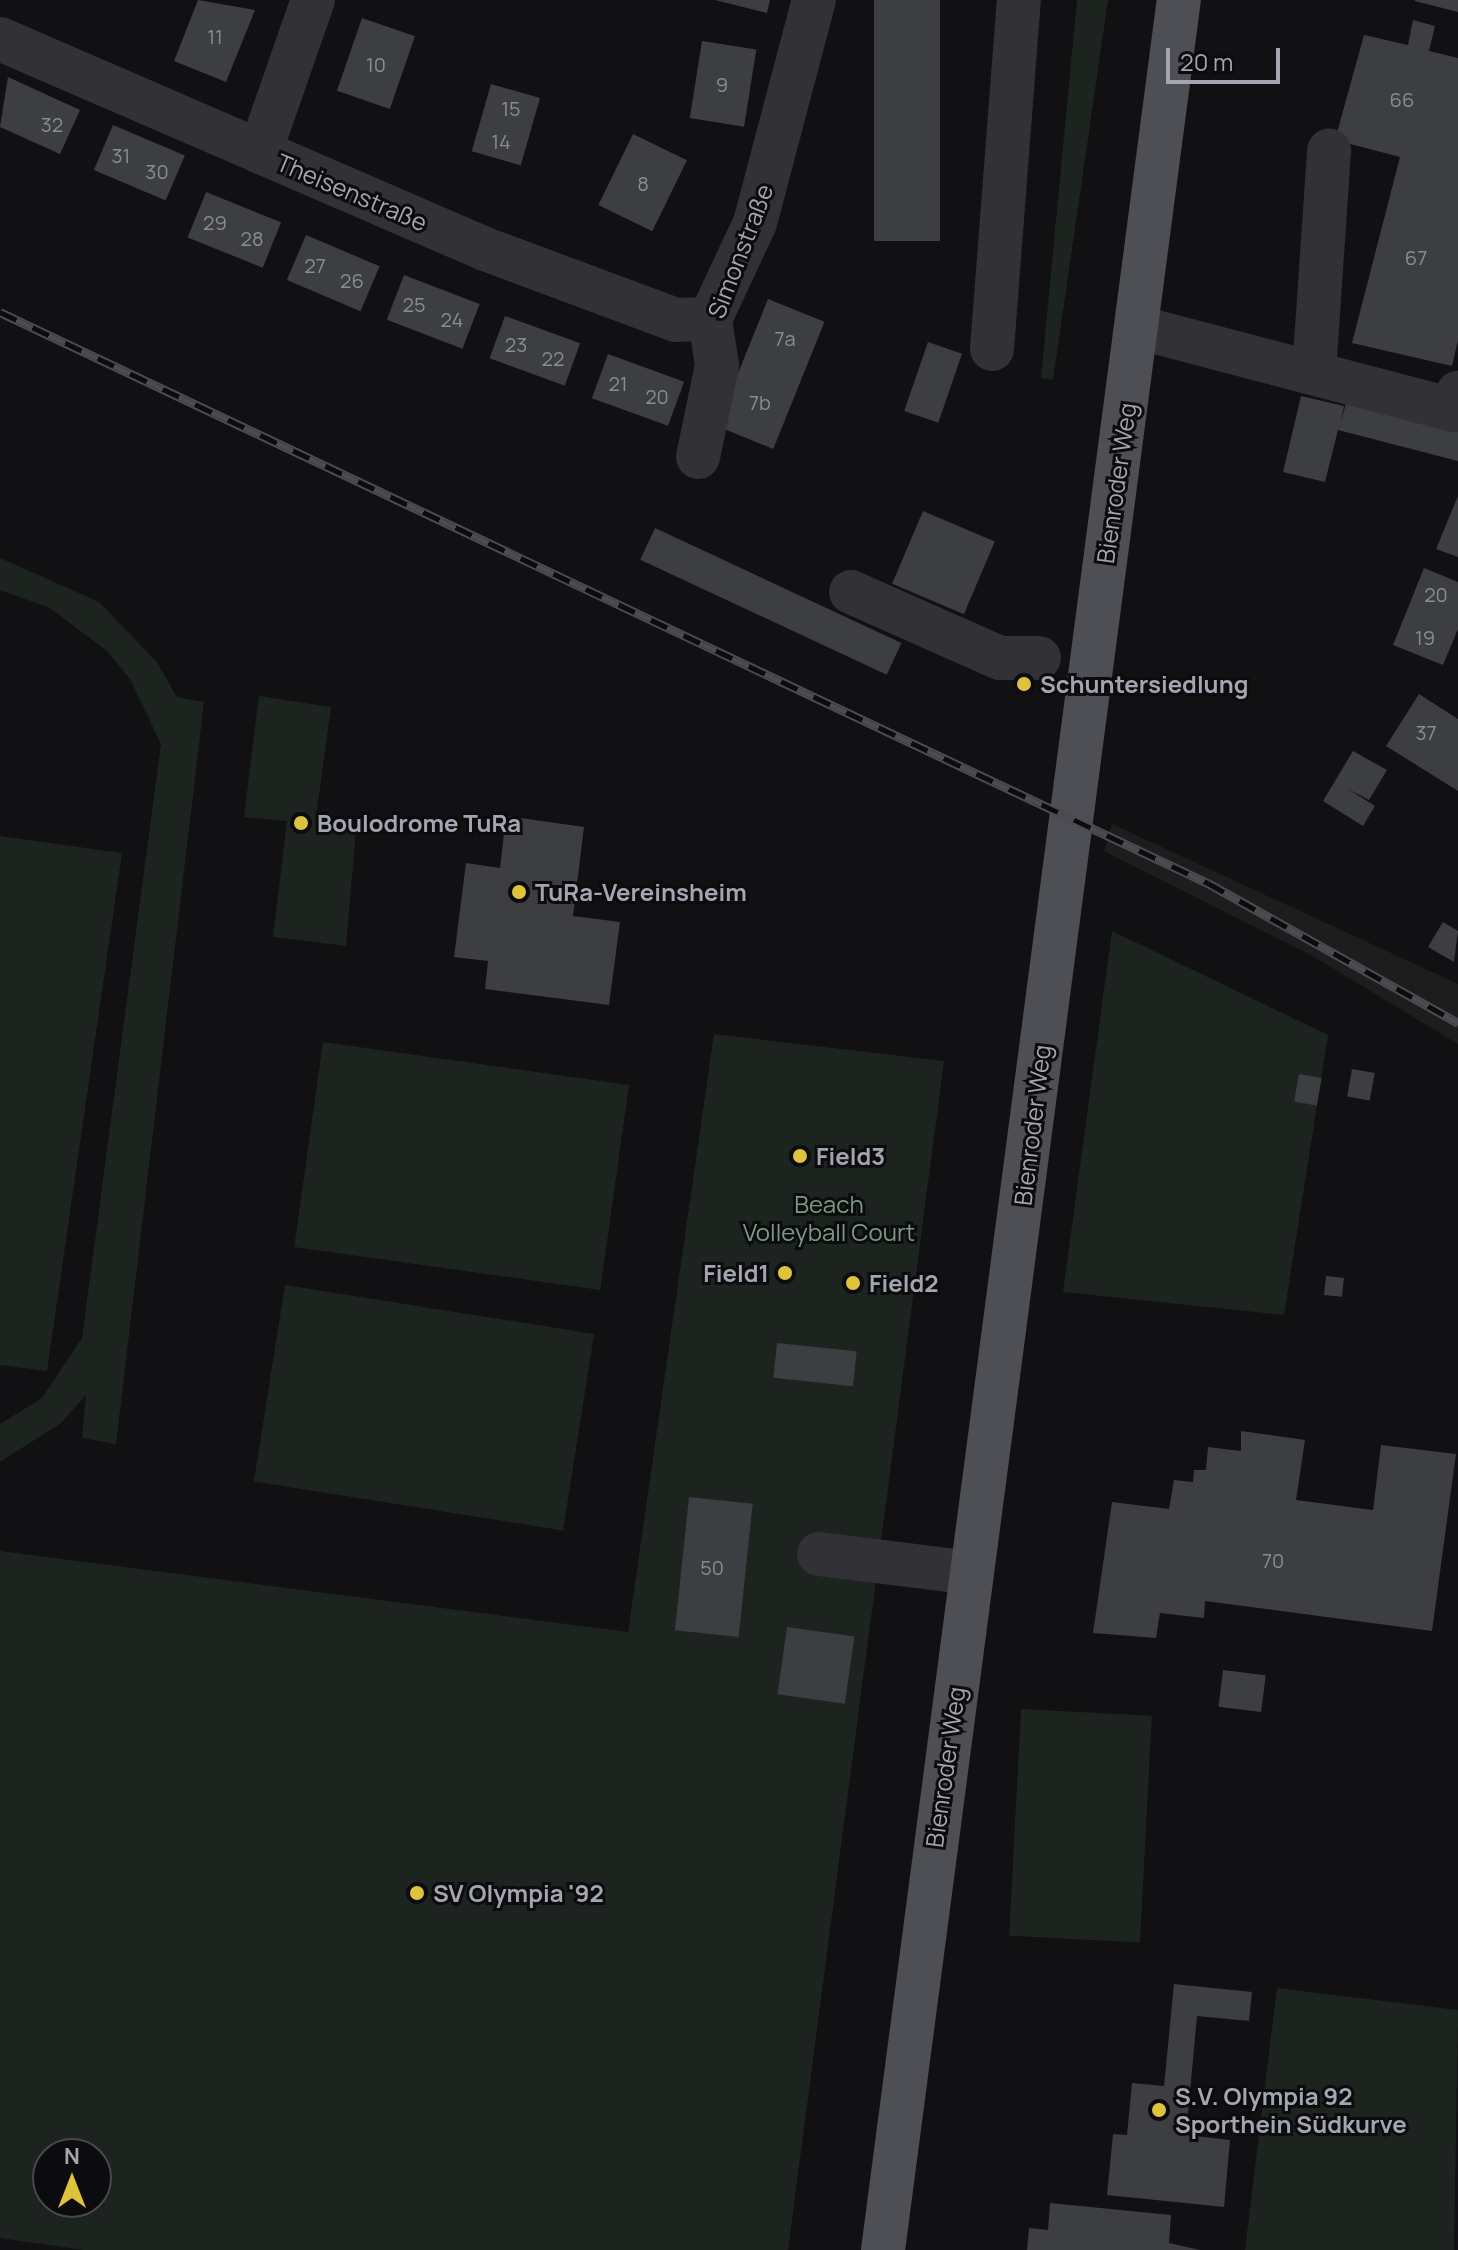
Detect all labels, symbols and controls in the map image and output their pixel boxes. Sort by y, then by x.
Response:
house number: 11 [207,24,223,48]
scale bar [1170,32,1284,82]
text: 20 m [1180,45,1233,78]
house number: 10 [366,52,386,76]
house number: 9 [716,72,728,96]
house number: 66 [1390,87,1414,111]
house number: 15 [501,96,521,120]
house number: 32 [41,112,63,136]
house number: 14 [491,129,511,153]
house number: 31 [112,143,130,167]
street label: Theisenstraße [272,147,432,237]
house number: 30 [145,159,169,183]
house number: 8 [637,171,649,195]
street label: Simonstraße [701,180,779,322]
house number: 29 [203,210,227,234]
house number: 28 [240,226,264,250]
house number: 67 [1405,245,1427,269]
house number: 27 [304,253,326,277]
house number: 26 [340,268,364,292]
house number: 25 [403,292,425,316]
house number: 24 [441,307,463,331]
house number: 7a [774,326,796,350]
house number: 23 [505,332,527,356]
house number: 22 [542,346,564,370]
house number: 21 [608,371,628,395]
house number: 20 [645,384,669,408]
house number: 7b [749,390,771,414]
street label: Bienroder Weg [1090,401,1142,565]
house number: 20 [1424,582,1448,606]
house number: 19 [1415,625,1435,649]
place label: Schuntersiedlung [1040,670,1248,698]
marker: Schuntersiedlung [1015,675,1033,693]
house number: 37 [1415,720,1437,744]
place label: Boulodrome TuRa [317,809,521,837]
marker: Boulodrome TuRa [292,814,310,832]
place label: TuRa-Vereinsheim [535,878,747,906]
marker: TuRa-Vereinsheim [510,883,528,901]
street label: Bienroder Weg [1008,1043,1056,1207]
place label: Field3 [816,1142,885,1170]
marker: Field3 [791,1147,809,1165]
park label: Beach Volleyball Court [743,1190,915,1246]
place label: Field1 [703,1259,769,1287]
marker: Field1 [776,1264,794,1282]
place label: Field2 [869,1269,939,1297]
marker: Field2 [844,1274,862,1292]
house number: 70 [1262,1548,1284,1572]
house number: 50 [700,1555,724,1579]
street label: Bienroder Weg [919,1685,971,1849]
place label: SV Olympia '92 [433,1879,604,1907]
marker: SV Olympia '92 [408,1884,426,1902]
place label: S.V. Olympia 92 Sporthein Südkurve [1175,2082,1407,2138]
marker: S.V. Olympia 92 Sporthein Südkurve [1150,2101,1168,2119]
north arrow [32,2138,112,2218]
text: N [64,2141,80,2171]

